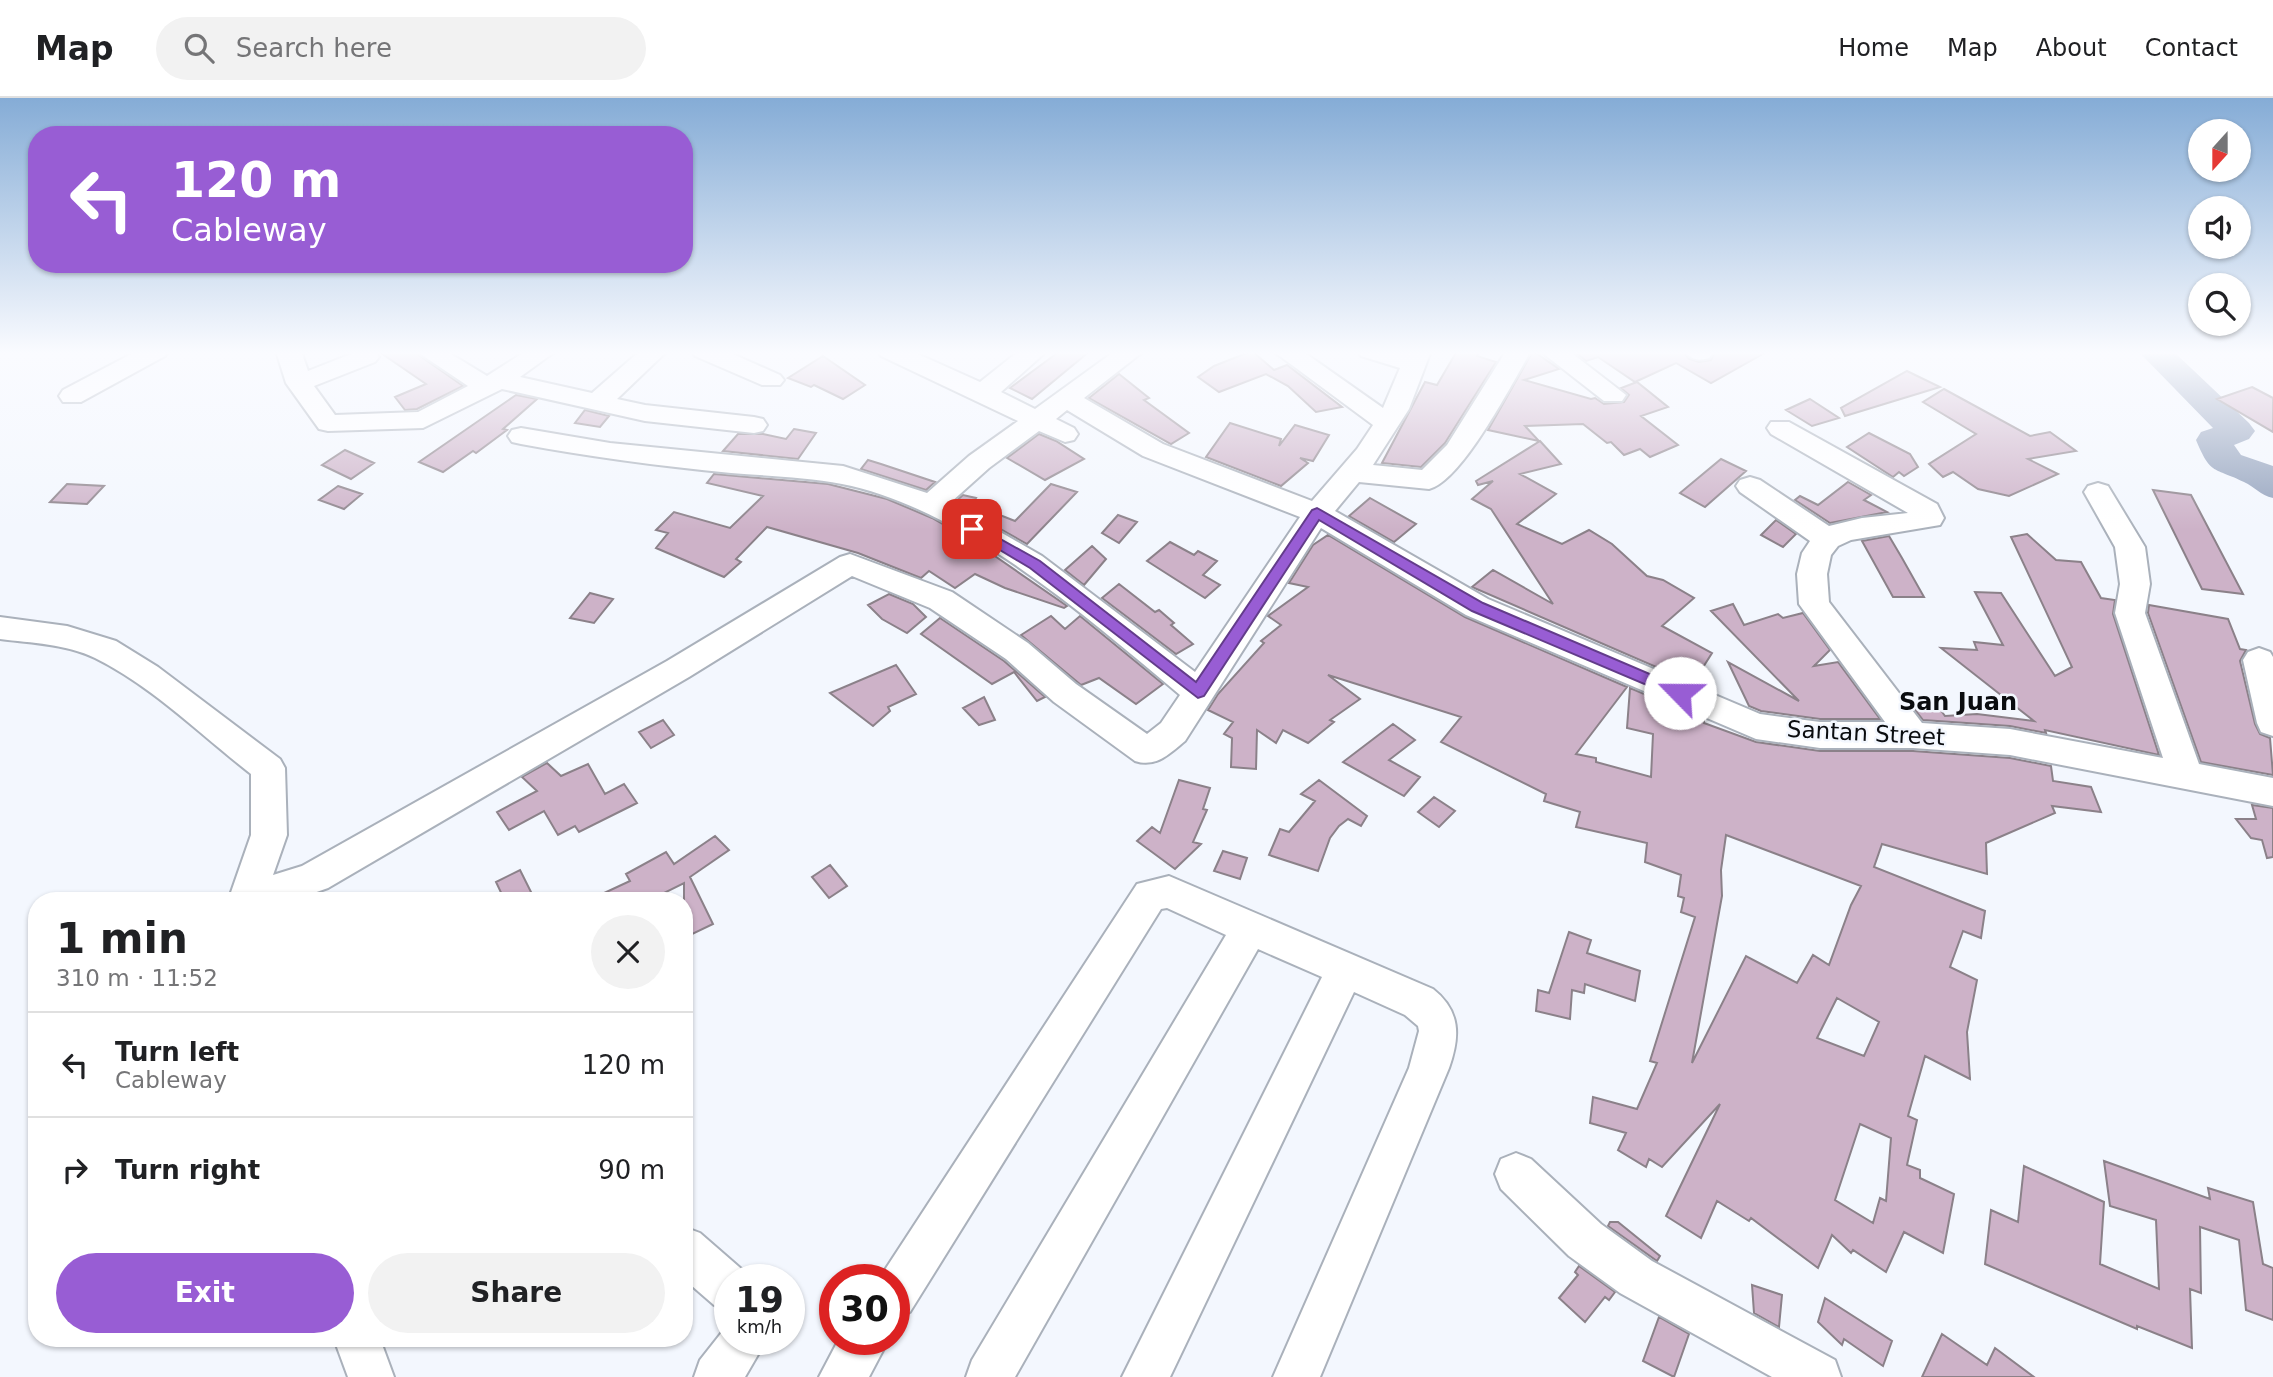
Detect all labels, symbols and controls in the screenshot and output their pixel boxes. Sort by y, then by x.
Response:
search box [156,17,646,80]
text: Map [35,29,114,68]
icon: search [180,29,218,67]
text: Search here [236,33,392,63]
text: Home [1838,34,1909,62]
text: Map [1947,34,1998,62]
text: About [2036,34,2107,62]
text: Contact [2145,34,2238,62]
north arrow [2188,119,2250,182]
map controls [2188,119,2251,336]
text: 120 m [171,152,341,209]
icon: left [56,154,147,245]
button: sound [2188,196,2251,259]
text: Cableway [171,211,327,249]
button: search [2188,273,2251,336]
pin [942,499,1002,559]
icon: arrive [953,510,991,548]
position arrow [1643,656,1717,730]
district label: San Juan [1899,688,2017,716]
street label: Santan Street [1786,716,1946,750]
text: 1 min [56,914,188,963]
button: close [591,915,665,989]
text: 310 m · 11:52 [56,965,218,991]
text: Turn left [115,1037,239,1067]
icon: left [56,1046,94,1084]
text: 120 m [582,1050,665,1080]
text: Cableway [115,1067,227,1093]
icon: right [56,1151,94,1189]
text: Turn right [115,1155,260,1185]
text: 90 m [598,1155,665,1185]
button: Exit [56,1253,354,1333]
button: Share [368,1253,665,1333]
speed limit sign: 30 [819,1264,910,1355]
text: 19 [735,1280,784,1320]
text: km/h [737,1316,782,1337]

